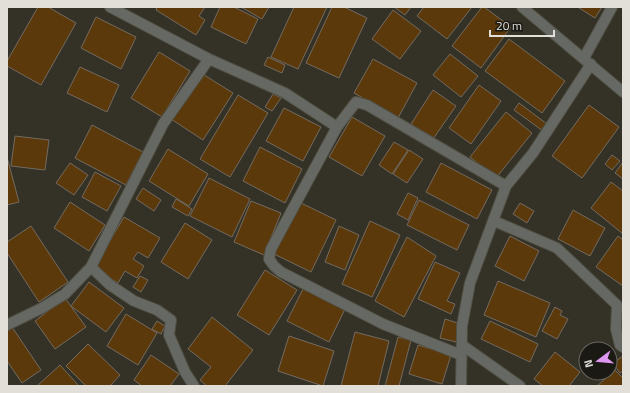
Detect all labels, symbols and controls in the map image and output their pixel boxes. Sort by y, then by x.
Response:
scale bar [490,12,554,38]
text: 20 m [496,16,522,35]
north arrow [578,341,618,381]
text: N [580,358,597,370]

